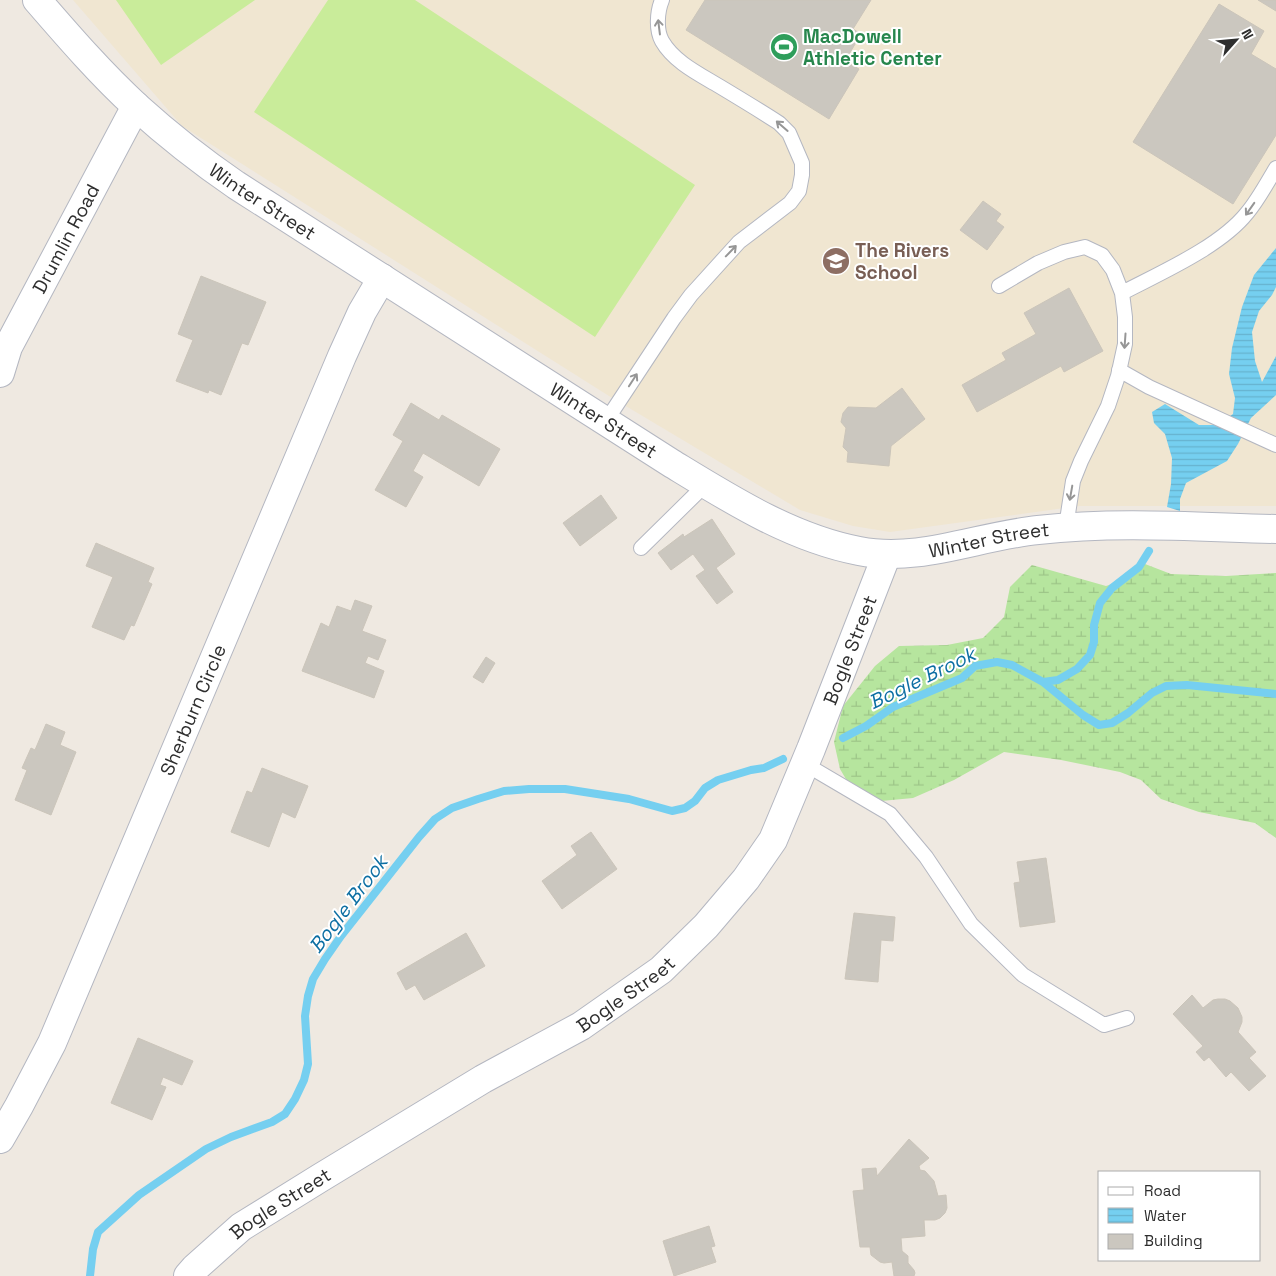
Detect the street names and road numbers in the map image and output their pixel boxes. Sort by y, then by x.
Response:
street label: Winter Street [204,158,321,246]
street label: Drumlin Road [27,180,105,298]
street label: Winter Street [545,377,662,464]
street label: Winter Street [927,517,1051,564]
street label: Bogle Street [817,592,883,708]
street label: Sherburn Circle [154,640,232,779]
street label: Bogle Street [572,951,681,1038]
street label: Bogle Street [224,1162,336,1245]

